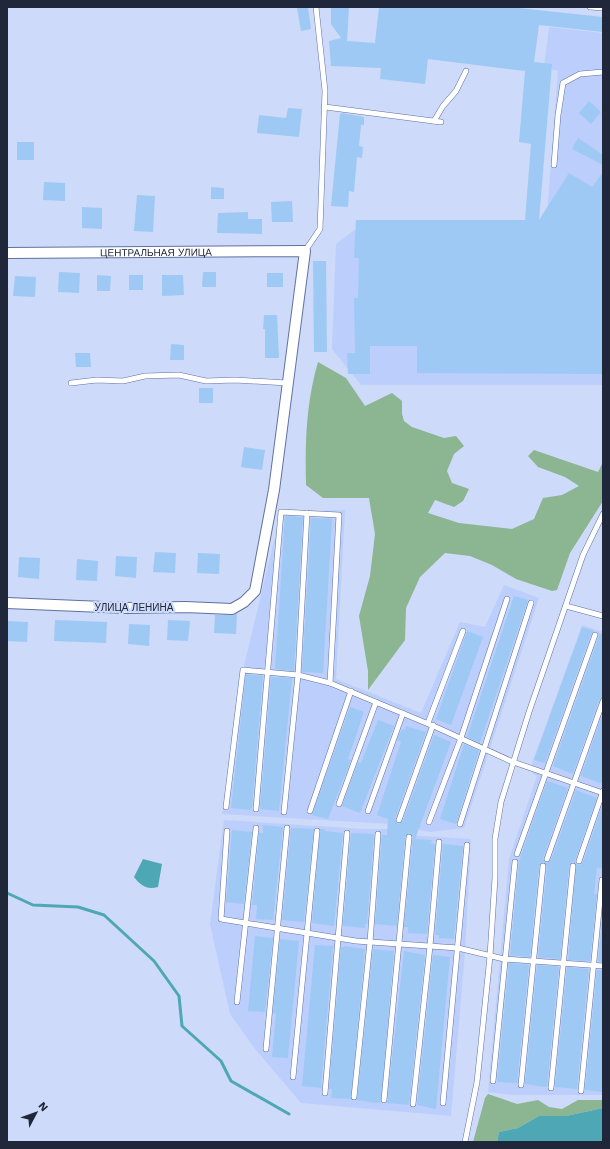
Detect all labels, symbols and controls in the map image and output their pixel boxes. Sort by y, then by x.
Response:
street label: ЦЕНТРАЛЬНАЯ УЛИЦА [100,247,212,258]
street label: УЛИЦА ЛЕНИНА [95,602,174,613]
north arrow [16,1093,56,1133]
text: N [36,1099,51,1114]

